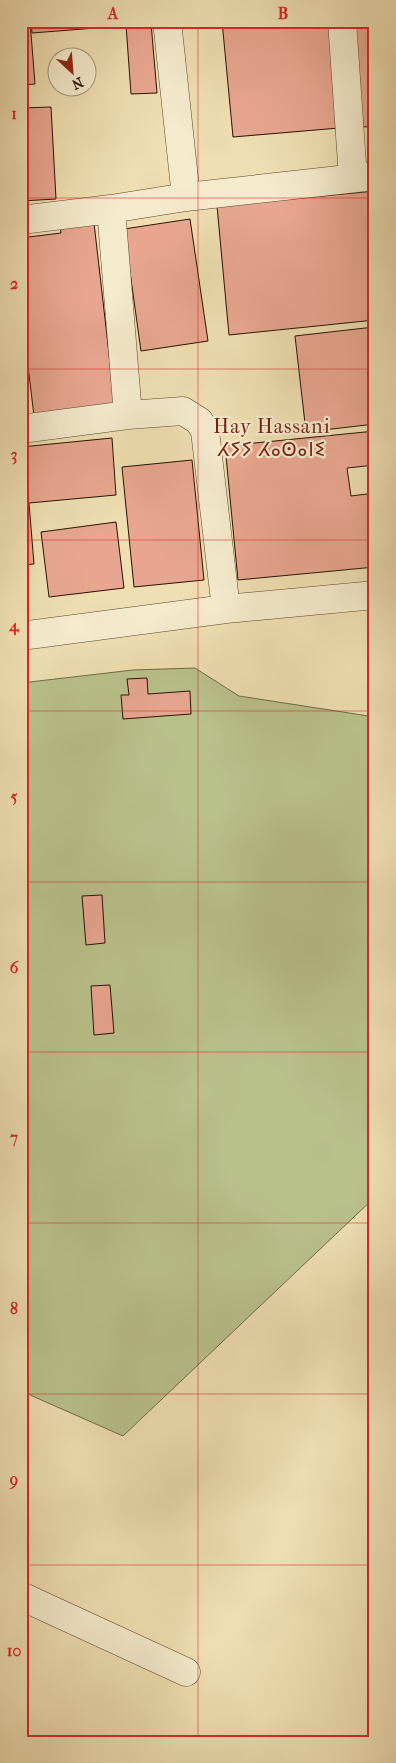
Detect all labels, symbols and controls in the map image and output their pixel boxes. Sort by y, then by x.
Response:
text: A [107,4,119,23]
text: B [278,4,288,23]
north arrow [48,48,98,98]
text: N [69,73,86,93]
text: 1 [11,104,17,123]
text: 2 [10,274,18,293]
district label: Hay Hassani ⵃⵢⵢ ⵃⴰⵙⴰⵏⵉ [213,415,331,461]
text: 3 [11,445,17,465]
text: 4 [8,616,20,636]
text: 5 [11,787,18,806]
text: 6 [10,958,19,977]
text: 7 [9,1128,18,1147]
text: 8 [10,1299,18,1318]
text: 9 [9,1470,18,1490]
text: 10 [7,1641,21,1660]

